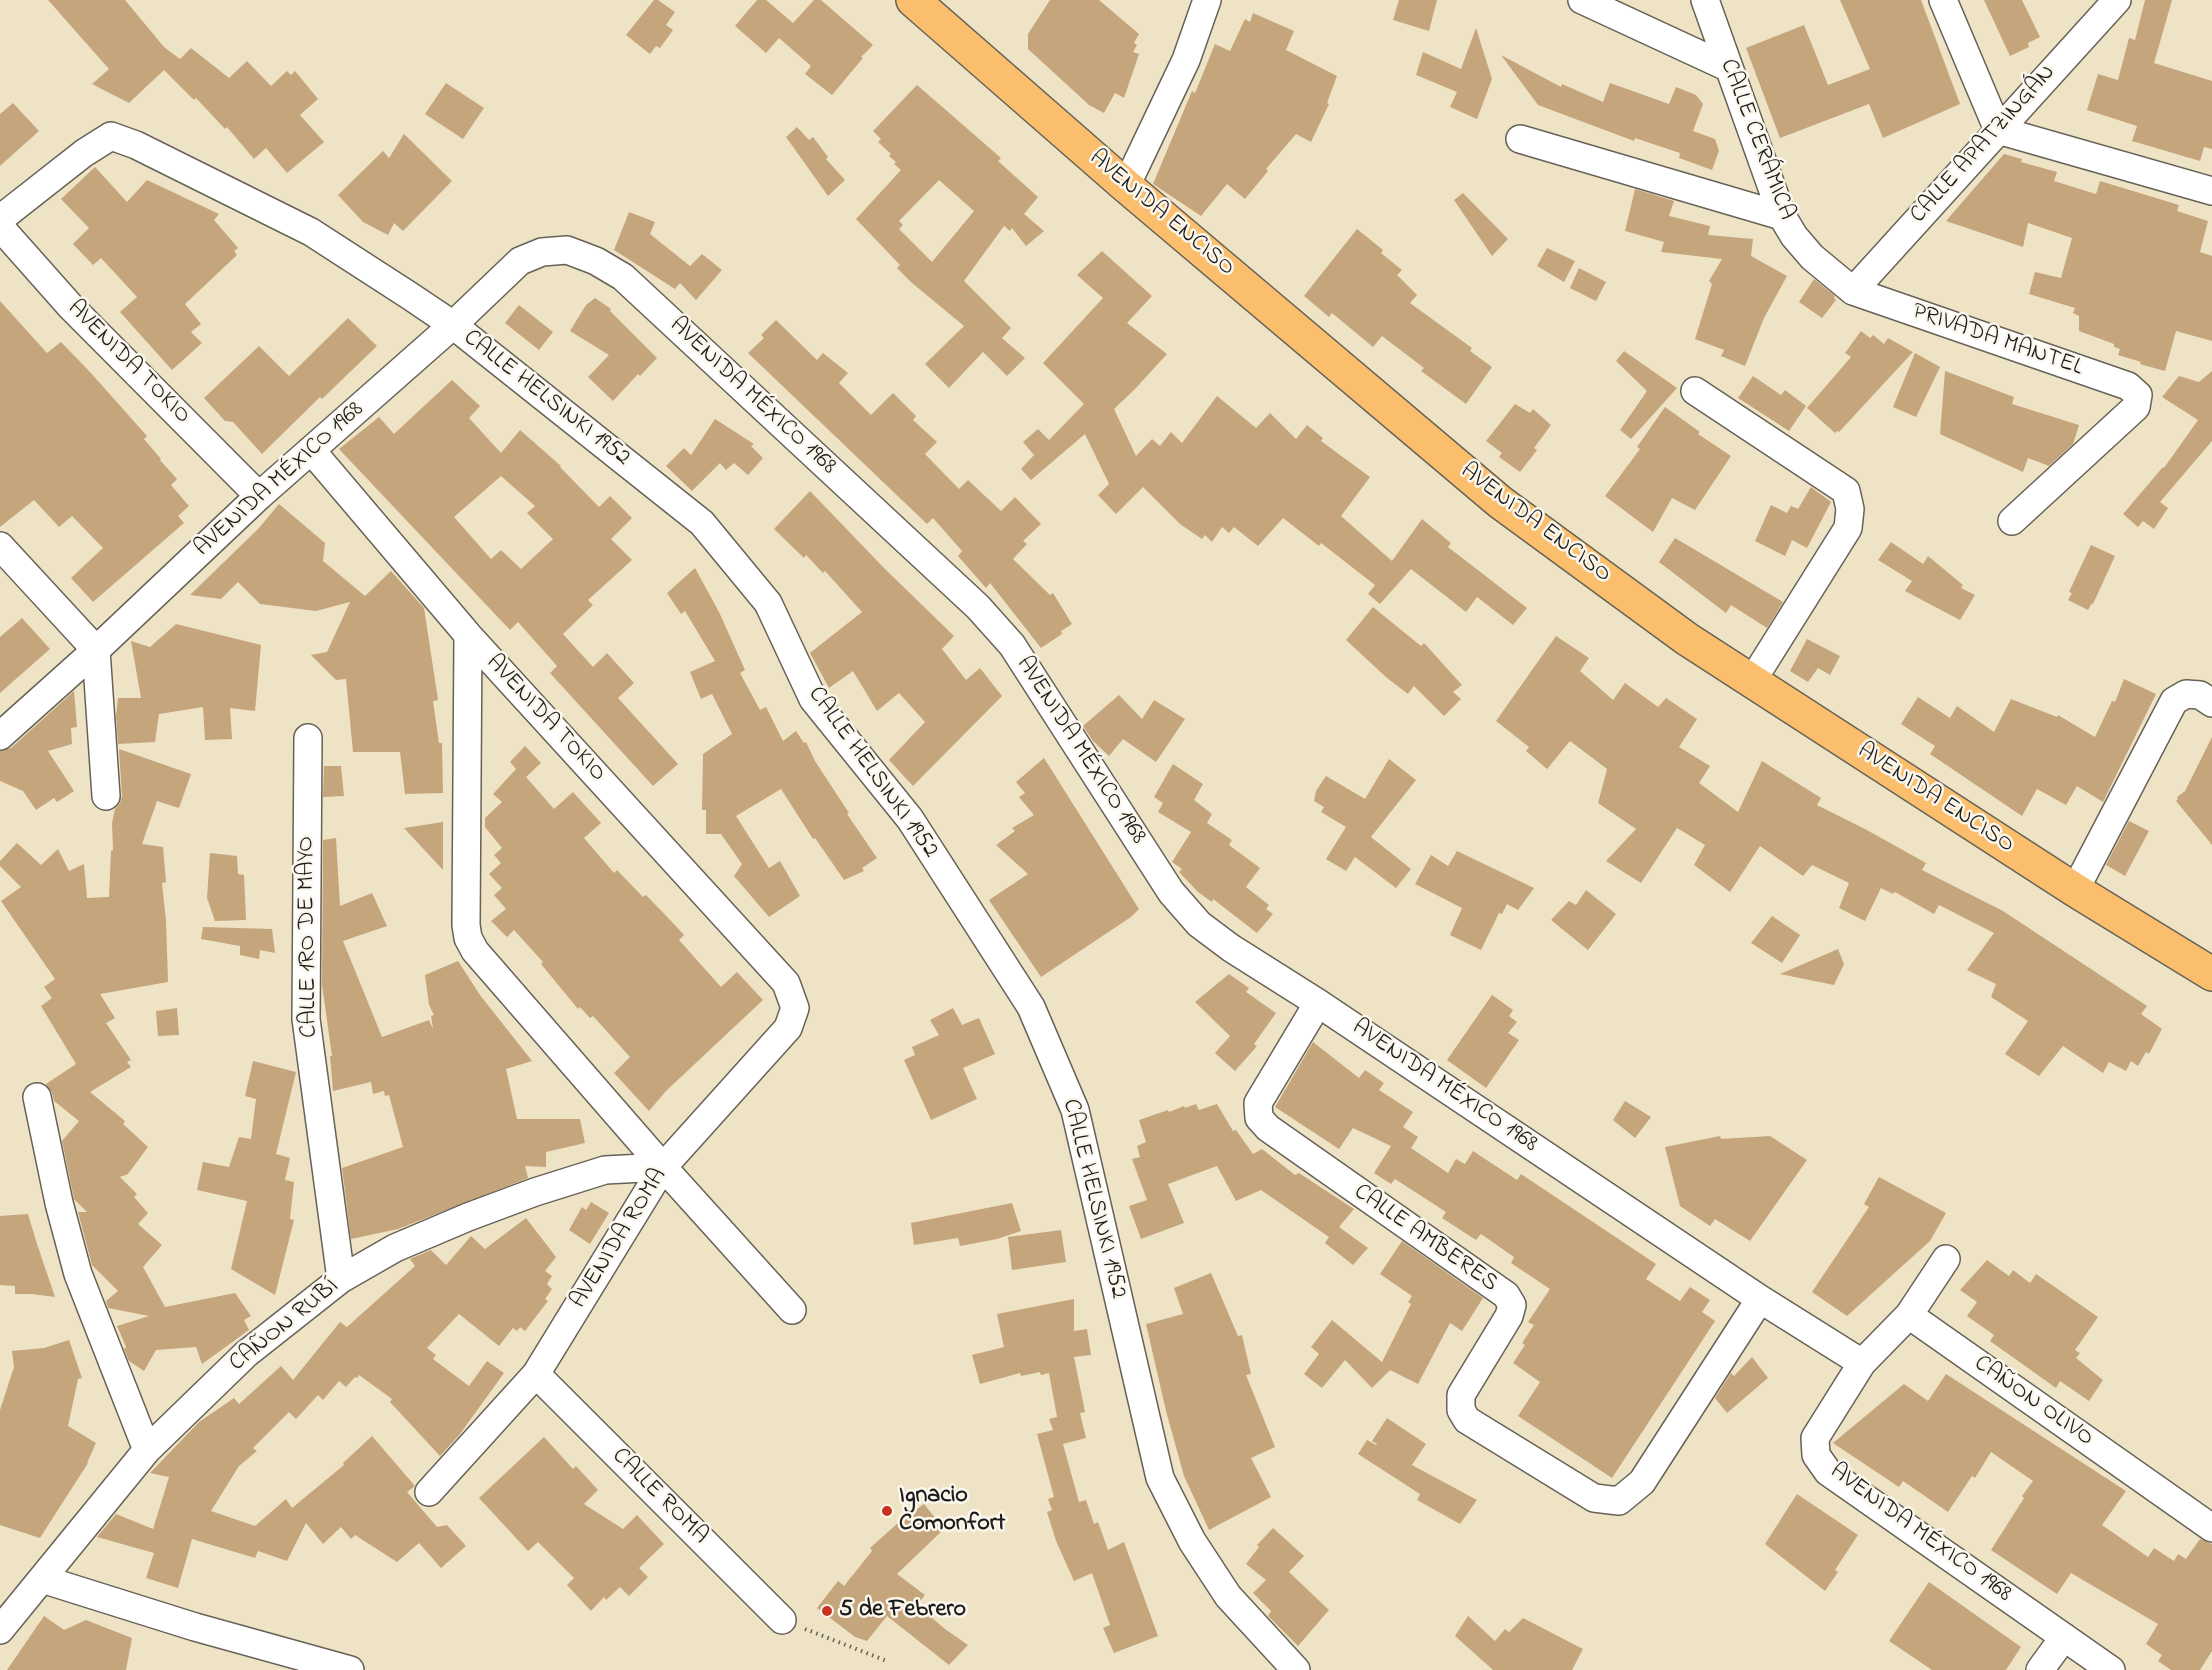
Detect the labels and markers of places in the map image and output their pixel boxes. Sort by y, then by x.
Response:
place label: Ignacio Comonfort [899,1483,1005,1539]
marker: Ignacio Comonfort [880,1504,894,1518]
place label: 5 de Febrero [839,1597,966,1625]
marker: 5 de Febrero [820,1604,834,1618]

